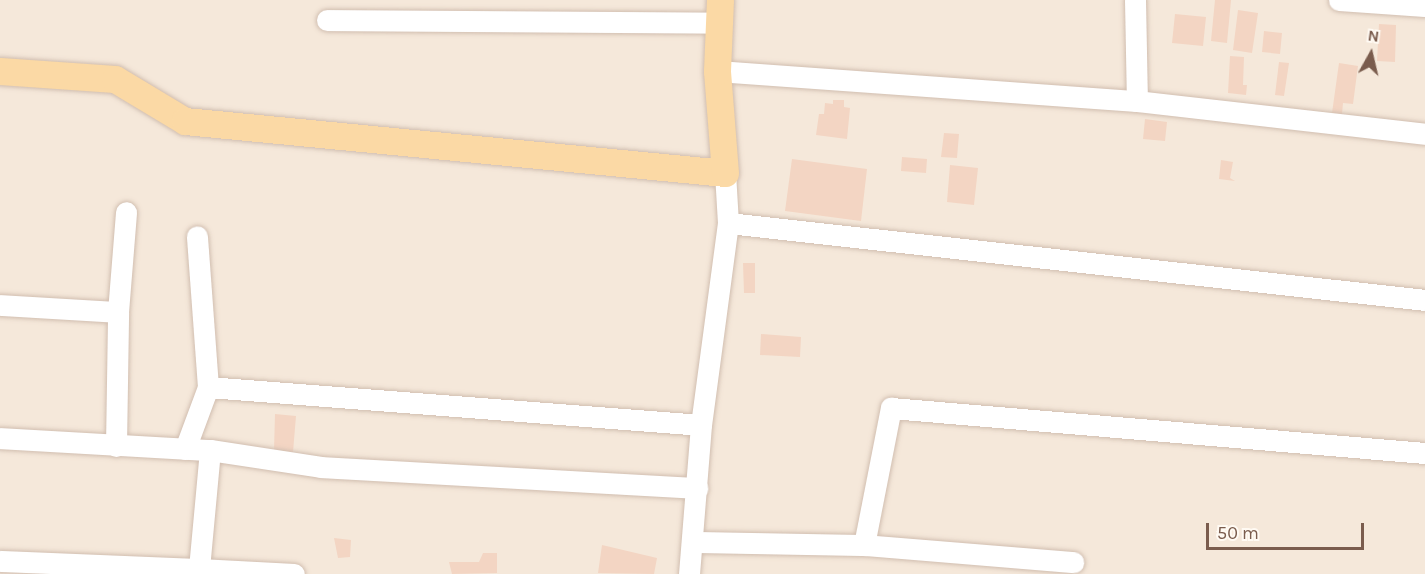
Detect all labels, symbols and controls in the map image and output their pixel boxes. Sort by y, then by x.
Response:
north arrow [1341,24,1401,84]
text: N [1367,25,1381,46]
scale bar [1209,511,1366,549]
text: 50 m [1217,522,1259,544]

